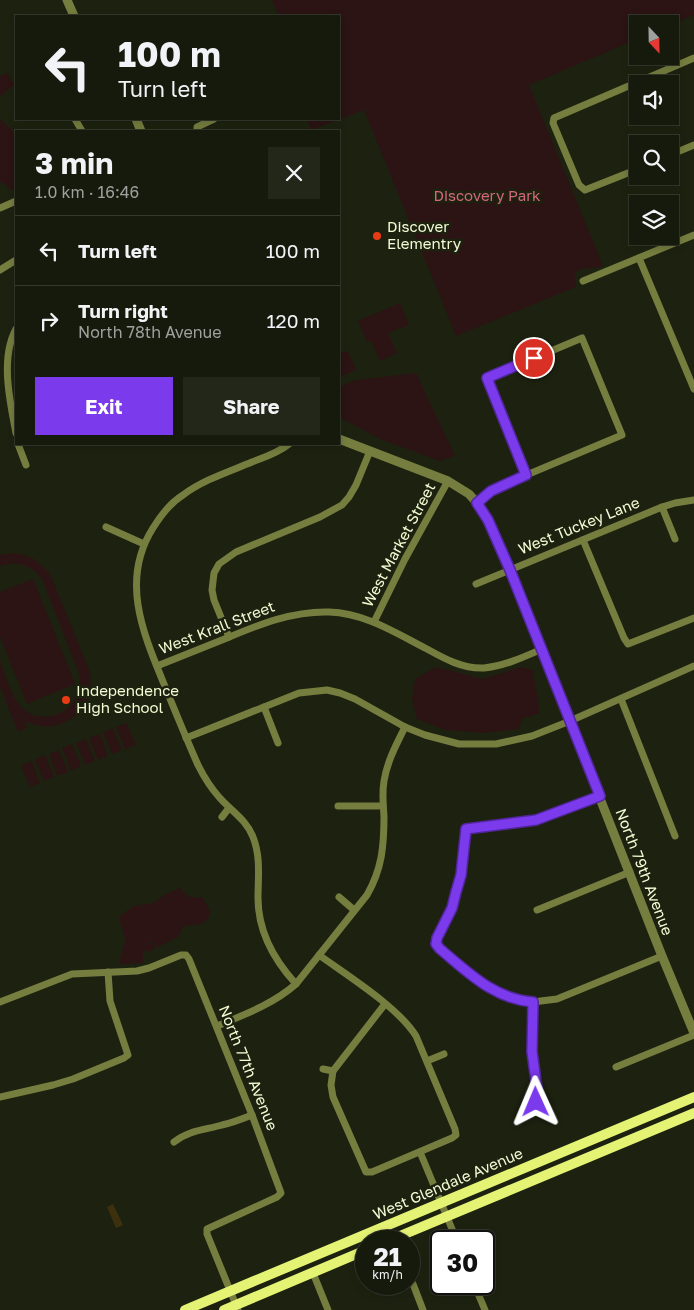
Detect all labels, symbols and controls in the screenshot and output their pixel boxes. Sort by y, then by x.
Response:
north arrow [629,15,679,65]
map controls [629,15,679,245]
text: 100 m [118,33,221,75]
icon: left [35,35,100,100]
text: Turn left [118,75,207,102]
button: sound [629,75,679,125]
button: search [629,135,679,185]
text: 3 min [35,145,113,181]
button: close [268,147,320,199]
text: 1.0 km · 16:46 [35,182,139,202]
park label: Discovery Park [433,186,541,204]
button: layers [629,195,679,245]
place label: Discover Elementry [387,217,462,252]
marker: Discover Elementry [371,230,383,242]
icon: left [35,237,63,265]
text: Turn left [78,239,157,262]
text: 100 m [266,239,320,262]
text: Turn right [78,299,168,322]
icon: right [35,307,63,335]
text: 120 m [266,309,320,332]
text: North 78th Avenue [78,322,222,342]
pin [513,337,555,379]
icon: arrive [520,344,548,372]
button: Exit [35,377,173,435]
button: Share [183,377,320,435]
street label: West Market Street [358,479,439,610]
street label: West Tuckey Lane [515,492,642,558]
street label: West Krall Street [156,597,277,657]
place label: Independence High School [76,681,179,716]
marker: Independence High School [60,694,72,706]
street label: North 79th Avenue [612,806,678,938]
street label: North 77th Avenue [216,1002,282,1133]
position arrow [509,1075,561,1127]
street label: West Glendale Avenue [370,1143,526,1223]
speed limit sign: 30 [430,1230,495,1295]
text: 21 [373,1241,402,1272]
text: km/h [372,1267,403,1282]

